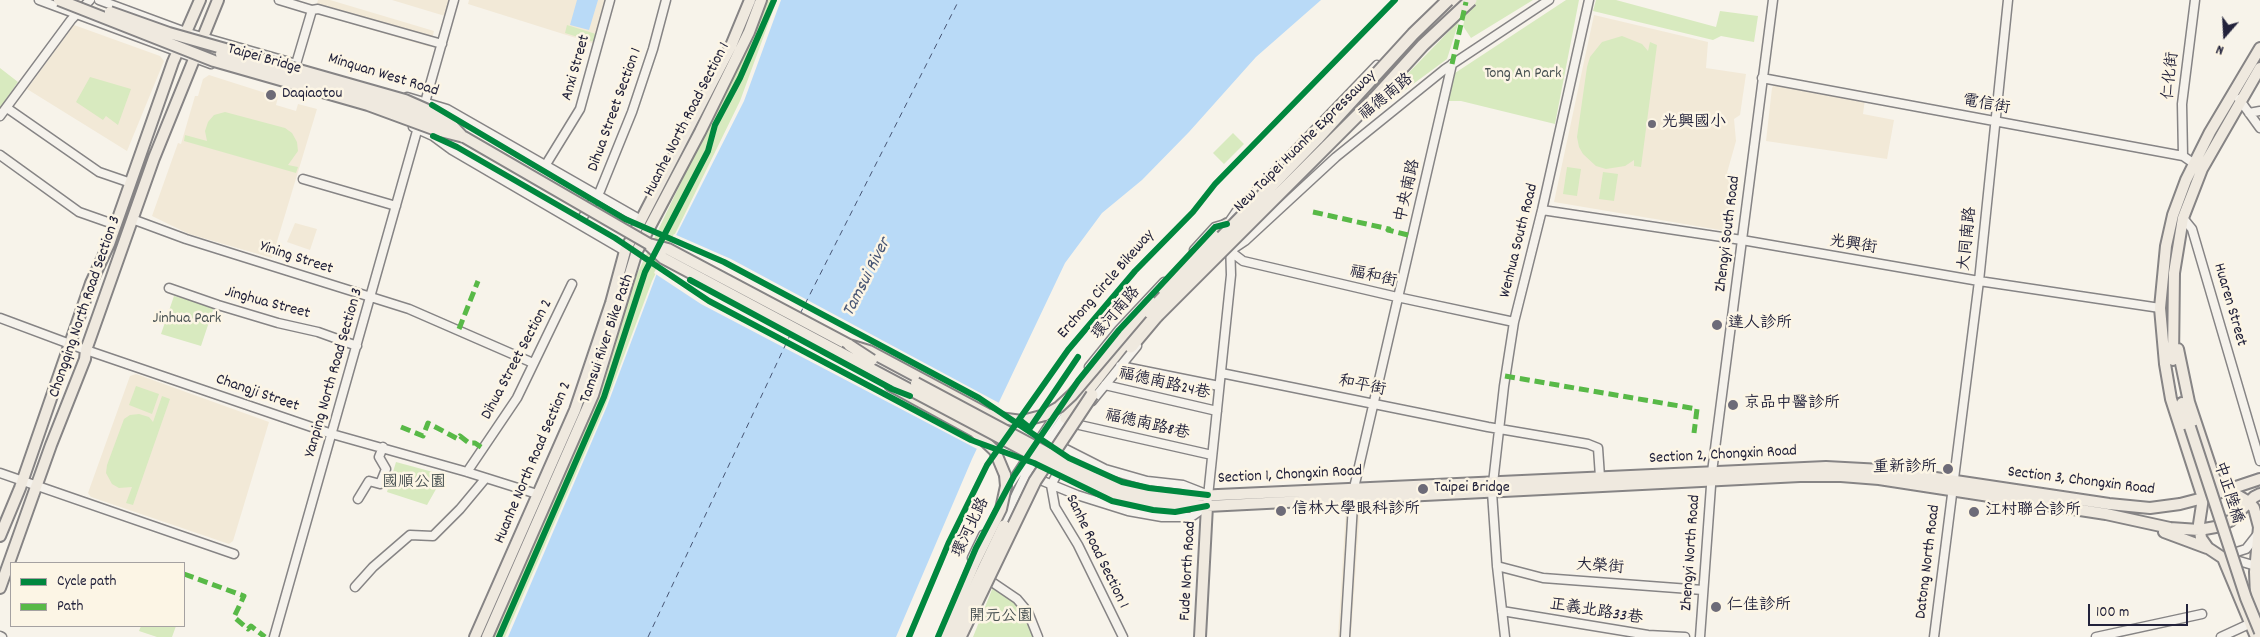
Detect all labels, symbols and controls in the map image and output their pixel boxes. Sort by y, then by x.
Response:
north arrow [2200,10,2250,60]
street label: Anxi Street [558,33,596,103]
text: N [2214,39,2227,60]
street label: Taipei Bridge [225,40,303,80]
street label: Huanhe North Road Section 1 [641,40,735,200]
street label: Dihua Street Section 1 [585,46,647,174]
street label: Minquan West Road [325,50,441,102]
street label: 仁化街 [2160,51,2184,101]
park label: Tong An Park [1484,65,1562,85]
street label: New Taipei Huanhe Expressaway [1231,67,1381,217]
street label: 福德南路 [1356,70,1418,126]
place label: Daqiaotou [282,85,342,105]
marker: Daqiaotou [264,88,278,102]
street label: 電信街 [1961,92,2011,120]
place label: 光興國小 [1662,114,1726,134]
marker: 光興國小 [1646,118,1658,130]
street label: 中央南路 [1392,158,1426,224]
street label: Zhengyi South Road [1712,175,1746,293]
street label: Wenhua South Road [1497,182,1543,300]
street label: 大同南路 [1956,206,1982,272]
street label: Chongqing North Road Section 3 [46,214,126,400]
street label: Erchong Circle Bikeway [1054,227,1160,343]
street label: 光興街 [1828,233,1878,259]
water label: Tamsui River [839,235,897,321]
street label: Yining Street [257,238,335,280]
street label: Huaren Street [2208,261,2250,349]
street label: 福和街 [1347,263,1399,293]
street label: Tamsui River Bike Path [577,272,639,406]
street label: Jinghua Street [222,283,312,325]
street label: 環河南路 [1089,284,1145,344]
street label: Yanping North Road Section 3 [302,286,368,460]
street label: Dihua Street Section 2 [478,296,558,424]
park label: Jinhua Park [153,310,221,330]
place label: 達人診所 [1728,315,1792,335]
marker: 達人診所 [1710,318,1724,332]
street label: 福德南路24巷 [1116,365,1212,405]
street label: Changji Street [213,371,301,417]
street label: 和平街 [1337,373,1387,401]
street label: Huanhe North Road Section 2 [491,379,577,547]
place label: 京品中醫診所 [1744,395,1840,415]
marker: 京品中醫診所 [1726,398,1740,412]
street label: 福德南路8巷 [1103,407,1191,445]
street label: Section 2, Chongxin Road [1649,443,1797,469]
place label: 重新診所 [1873,459,1937,479]
street label: 中正陸橋 [2208,460,2246,526]
marker: 重新診所 [1941,462,1955,476]
street label: Section 1, Chongxin Road [1217,463,1363,489]
street label: Section 3, Chongxin Road [2006,463,2156,501]
park label: 國順公園 [382,474,446,494]
place label: Taipei Bridge [1434,479,1510,499]
marker: Taipei Bridge [1416,482,1430,496]
street label: Sanhe Road Section 1 [1060,492,1132,612]
street label: Zhengyi North Road [1678,494,1706,612]
street label: 環河北路 [949,495,995,561]
place label: 信林大學眼科診所 [1292,501,1420,521]
place label: 江村聯合診所 [1985,502,2081,522]
marker: 信林大學眼科診所 [1274,504,1288,518]
street label: Datong North Road [1912,504,1946,620]
marker: 江村聯合診所 [1967,505,1981,519]
street label: Fude North Road [1177,521,1201,621]
street label: 大榮街 [1575,557,1625,579]
legend [10,562,185,627]
text: Cycle path [57,571,116,593]
scale bar [2090,594,2190,626]
text: Path [57,596,83,618]
street label: 正義北路33巷 [1548,596,1644,630]
place label: 仁佳診所 [1727,597,1791,617]
marker: 仁佳診所 [1709,600,1723,614]
text: 100 m [2096,602,2129,624]
park label: 開元公園 [969,608,1033,628]

